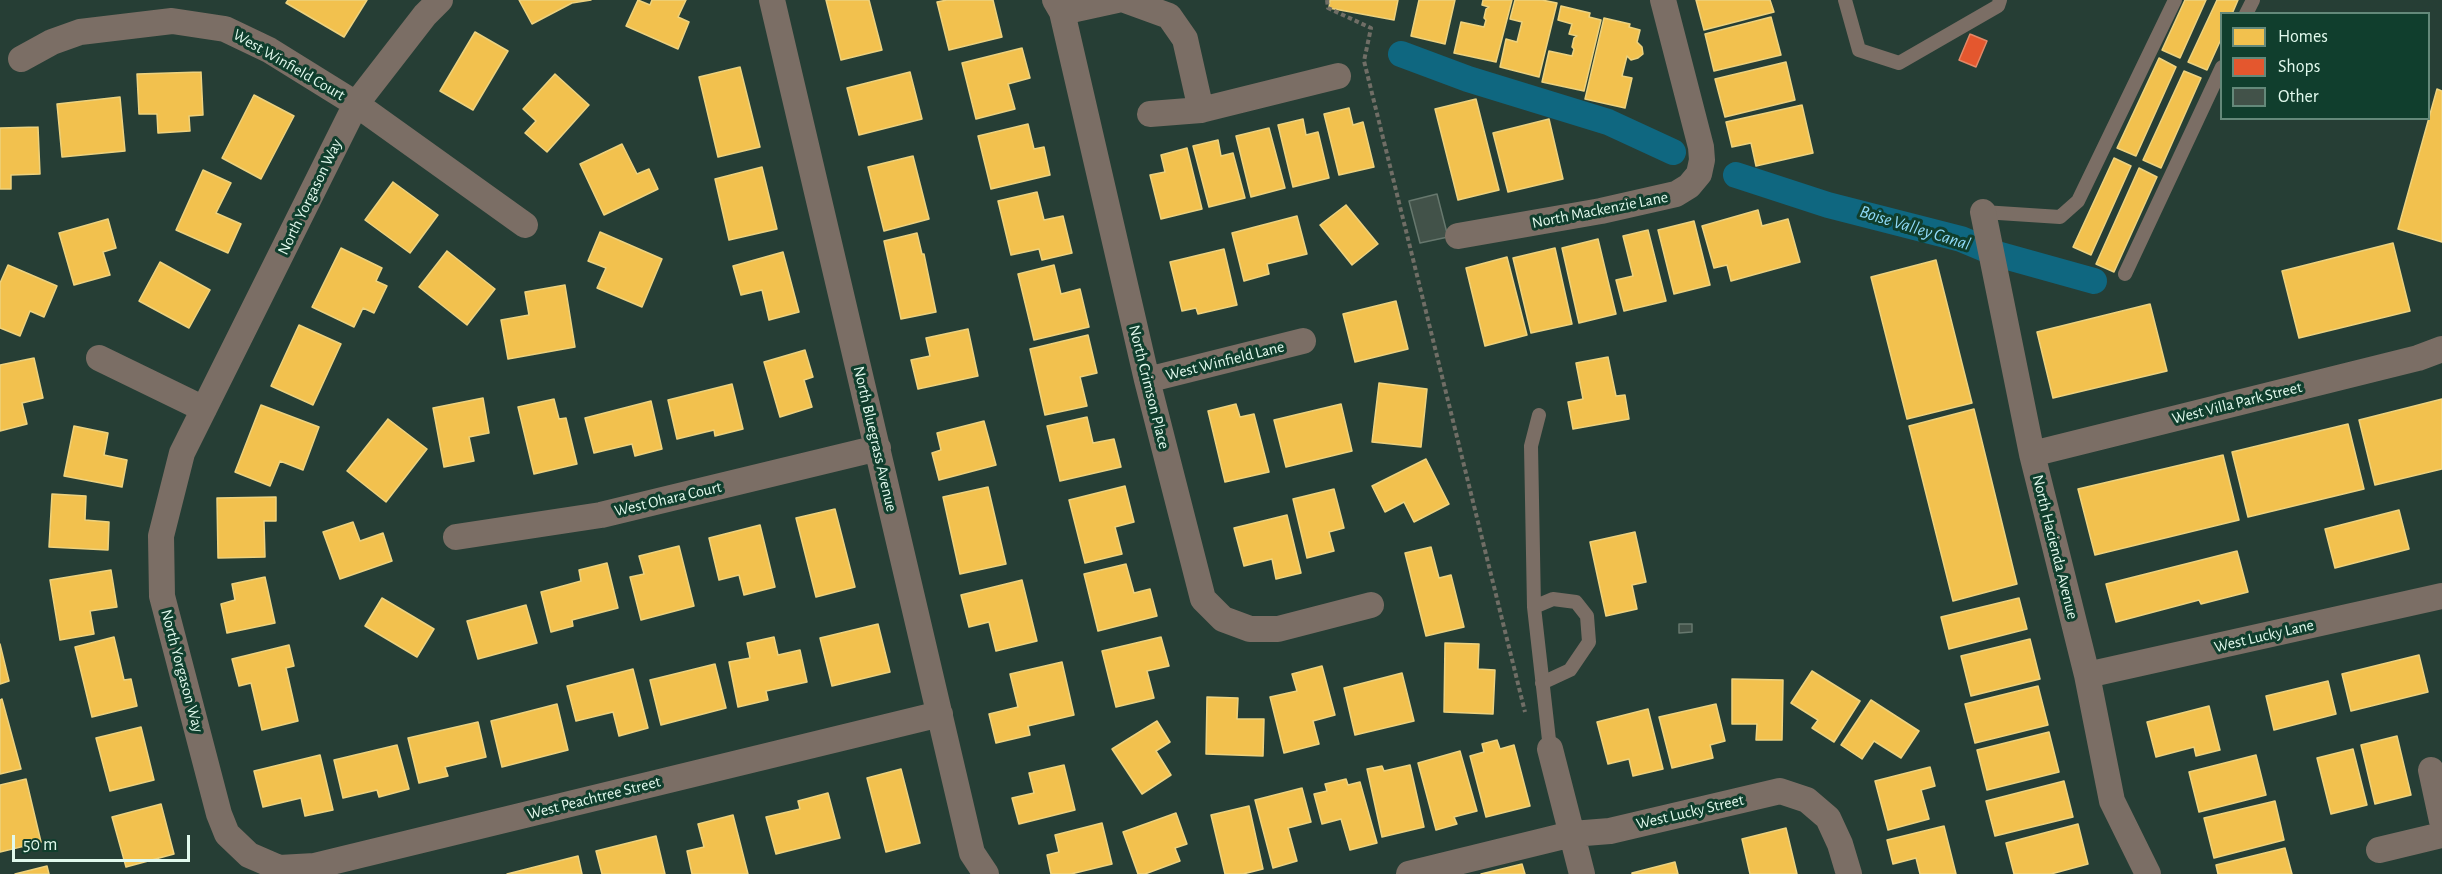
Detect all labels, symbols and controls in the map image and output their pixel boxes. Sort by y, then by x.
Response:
legend [2220,12,2430,120]
street label: West Winfield Court [230,25,348,105]
text: Homes [2278,28,2328,46]
text: Shops [2278,58,2320,76]
text: Other [2278,88,2319,106]
street label: North Yorgason Way [274,136,346,258]
street label: North Mackenzie Lane [1530,187,1670,233]
water label: Boise Valley Canal [1857,201,1973,255]
street label: North Crimson Place [1124,323,1174,451]
street label: West Winfield Lane [1164,337,1286,385]
street label: North Bluegrass Avenue [849,364,901,514]
street label: West Villa Park Street [2170,378,2304,428]
street label: North Hacienda Avenue [2028,473,2082,621]
street label: West Ohara Court [612,477,724,521]
street label: North Yorgason Way [156,607,208,735]
street label: West Lucky Lane [2212,615,2316,657]
street label: West Peachtree Street [525,772,663,824]
street label: West Lucky Street [1634,790,1746,834]
scale bar [15,823,194,861]
text: 50 m [23,836,57,854]

